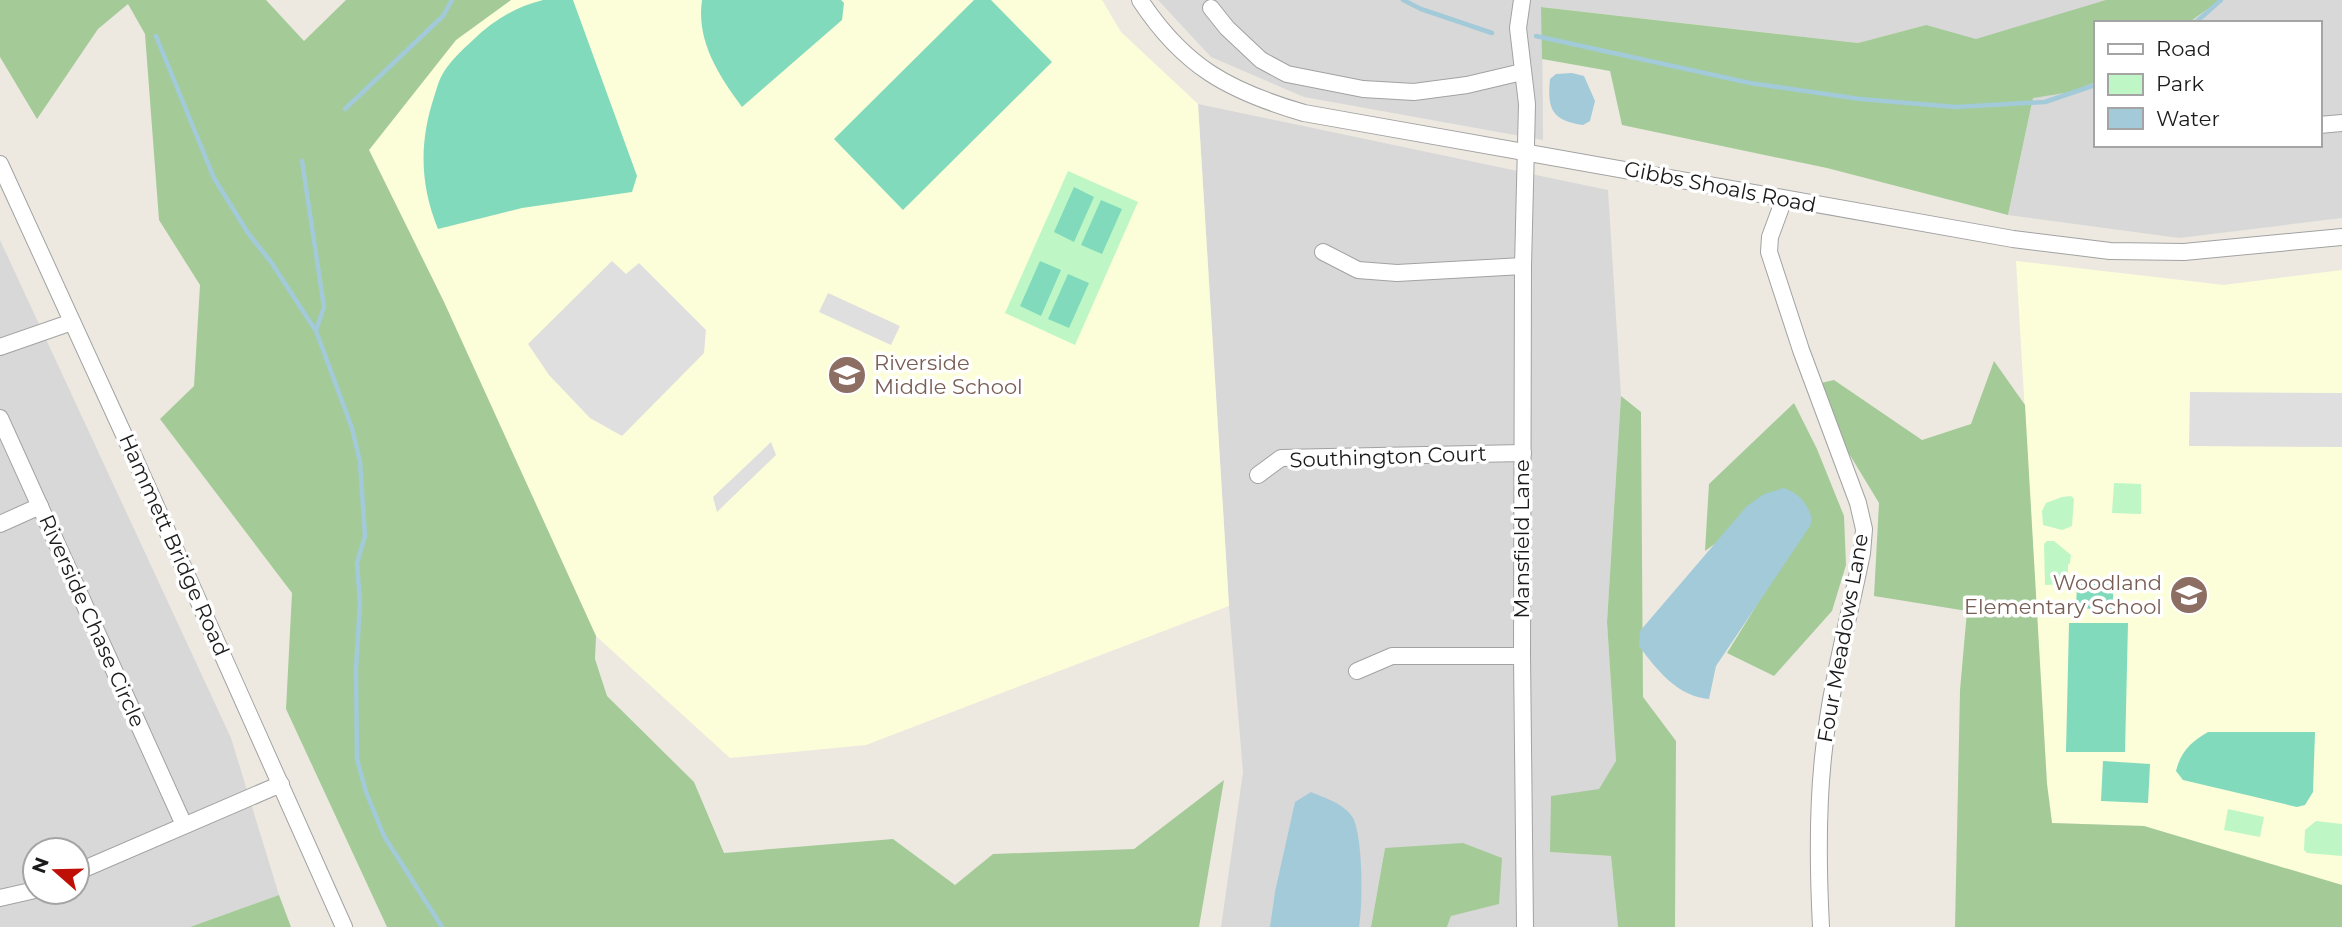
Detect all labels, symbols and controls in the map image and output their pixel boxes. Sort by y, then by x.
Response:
legend [2094,21,2321,147]
text: Road [2156,36,2211,61]
text: Park [2156,71,2204,96]
text: Water [2156,106,2220,131]
street label: Gibbs Shoals Road [1622,156,1818,217]
place label: Riverside Middle School [874,350,1023,399]
school or university icon: Riverside Middle School [826,354,868,396]
street label: Hammett Bridge Road [114,430,235,660]
street label: Southington Court [1289,441,1487,472]
street label: Mansfield Lane [1509,459,1534,619]
street label: Riverside Chase Circle [34,511,151,731]
street label: Four Meadows Lane [1812,531,1873,744]
place label: Woodland Elementary School [1964,570,2162,619]
school or university icon: Woodland Elementary School [2168,574,2210,616]
north arrow [21,836,91,906]
text: N [27,854,54,877]

